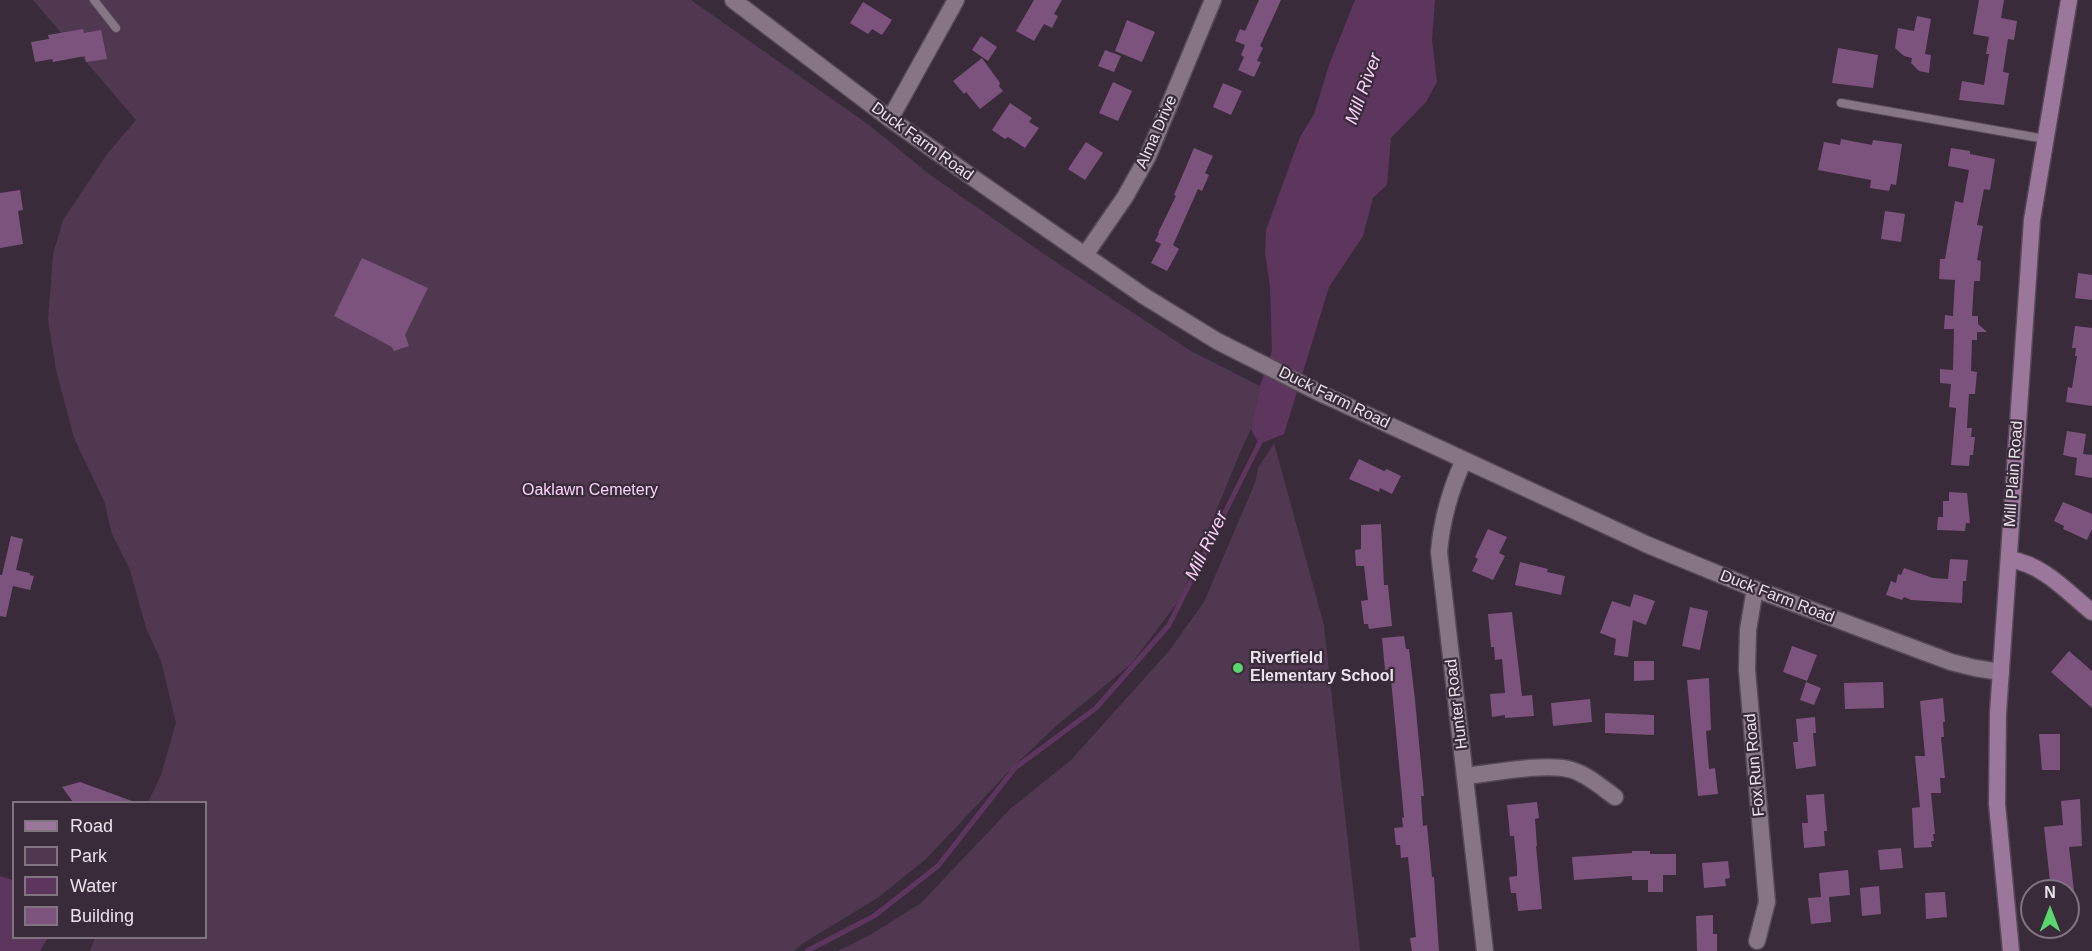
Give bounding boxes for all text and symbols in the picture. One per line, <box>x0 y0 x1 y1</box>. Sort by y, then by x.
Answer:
water label: Mill River <box>1341 51 1387 127</box>
street label: Alma Drive <box>1132 92 1182 172</box>
street label: Duck Farm Road <box>867 99 977 185</box>
street label: Duck Farm Road <box>1275 363 1393 433</box>
street label: Mill Plain Road <box>2001 420 2027 528</box>
park label: Oaklawn Cemetery <box>522 481 658 501</box>
water label: Mill River <box>1181 508 1233 584</box>
street label: Duck Farm Road <box>1717 566 1837 628</box>
place label: Riverfield Elementary School <box>1250 649 1394 687</box>
street label: Hunter Road <box>1442 658 1472 750</box>
marker: Riverfield Elementary School <box>1231 661 1245 675</box>
street label: Fox Run Road <box>1741 713 1769 817</box>
legend <box>12 801 207 939</box>
text: Road <box>70 816 113 836</box>
text: Park <box>70 846 107 866</box>
text: Water <box>70 876 117 896</box>
north arrow <box>2020 879 2080 939</box>
text: N <box>2044 884 2056 901</box>
text: Building <box>70 906 134 926</box>

